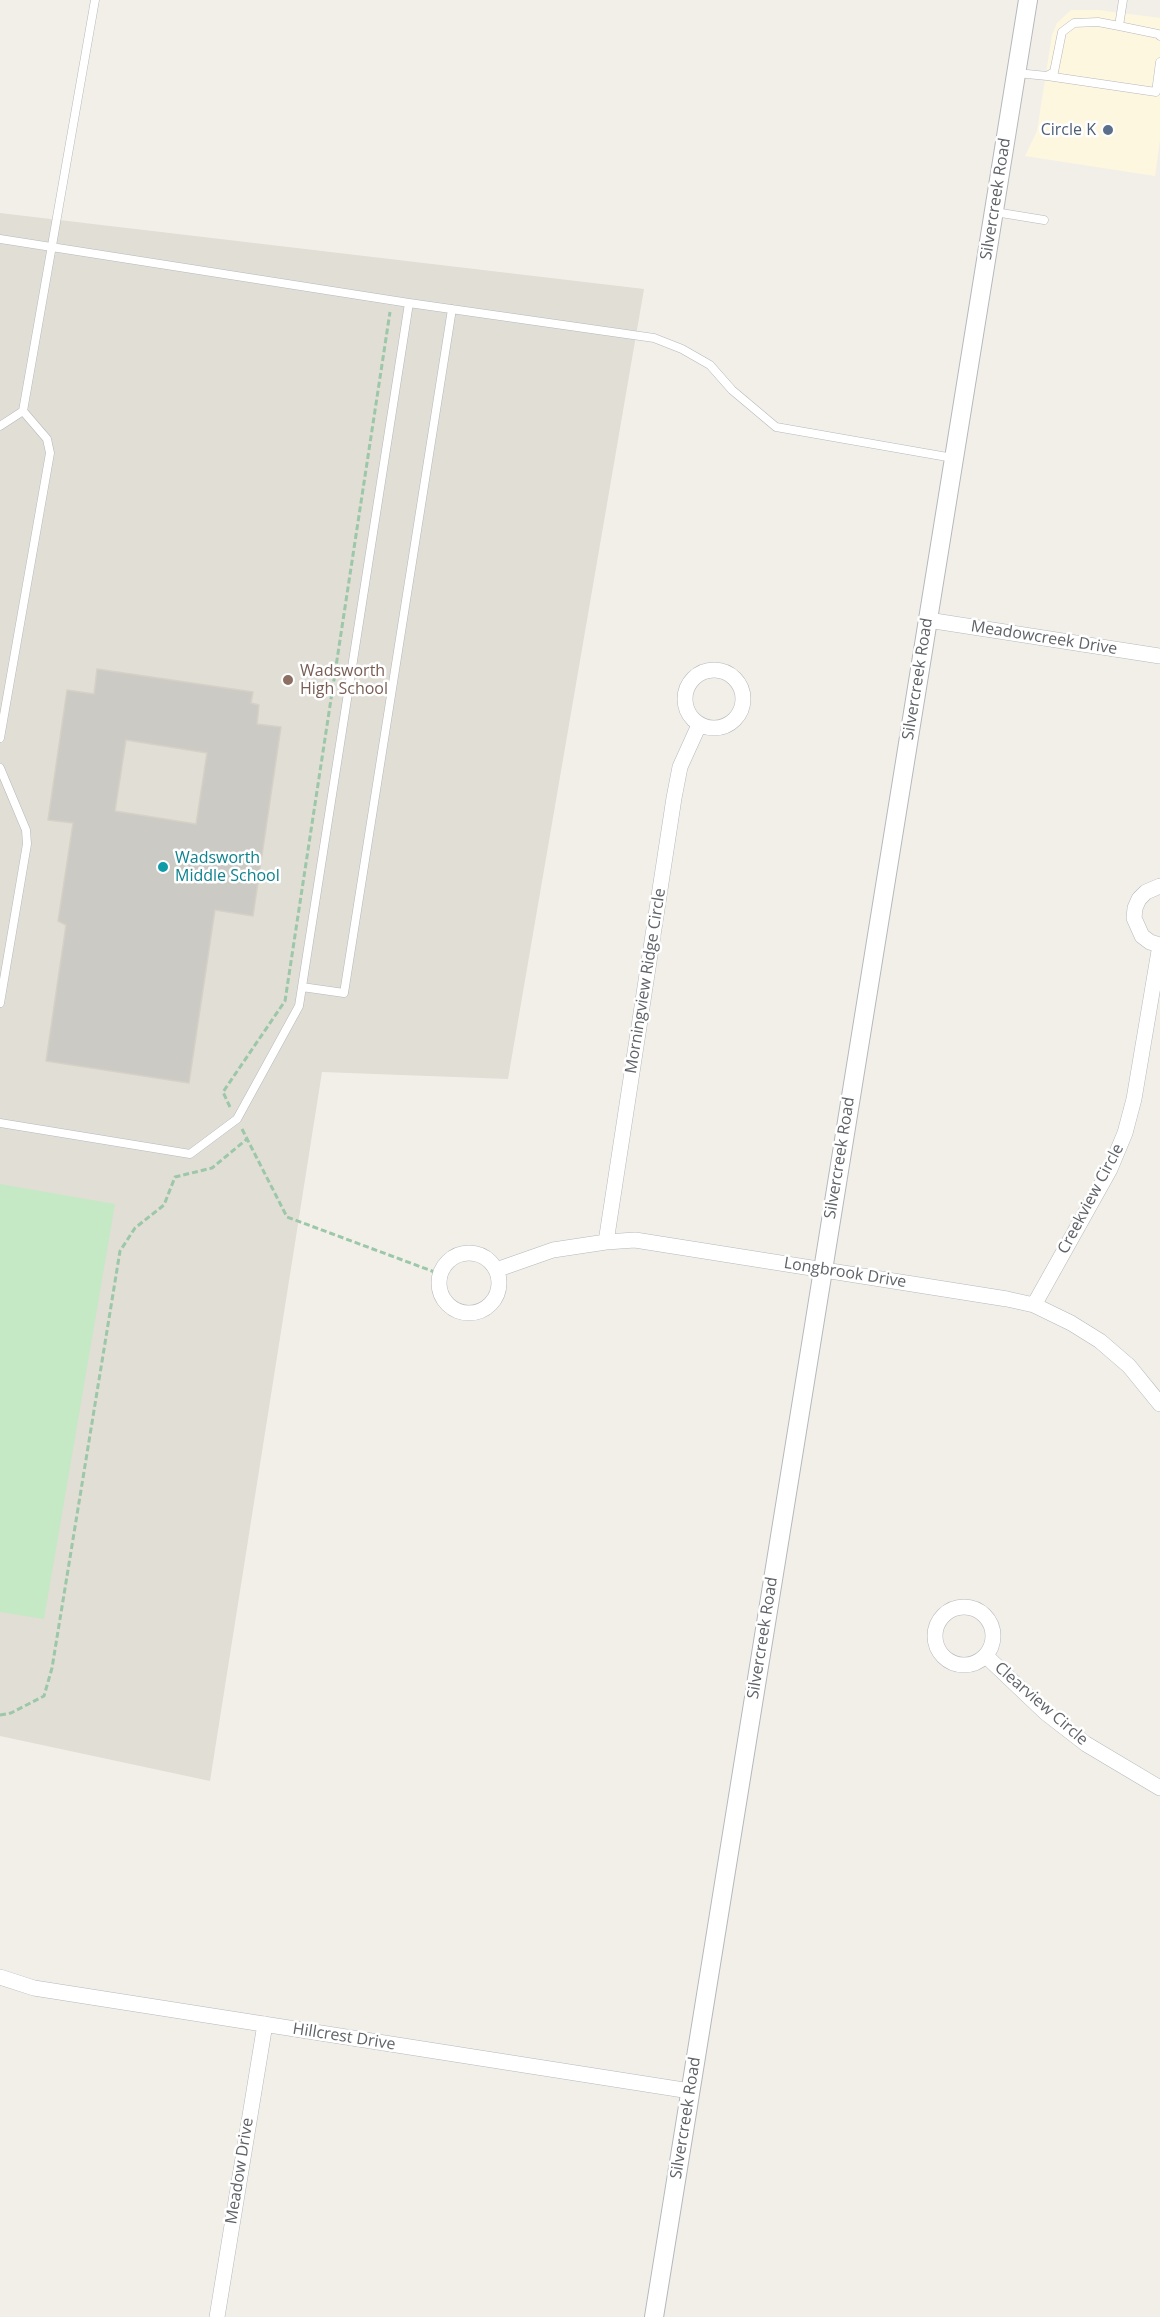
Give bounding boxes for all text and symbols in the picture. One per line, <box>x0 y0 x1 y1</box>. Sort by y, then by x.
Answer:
place label: Circle K <box>1041 120 1096 140</box>
marker: Circle K <box>1101 123 1115 137</box>
street label: Silvercreek Road <box>977 137 1015 261</box>
street label: Silvercreek Road <box>899 617 937 741</box>
street label: Meadowcreek Drive <box>969 617 1119 659</box>
place label: Wadsworth High School <box>300 661 388 699</box>
marker: Wadsworth High School <box>281 673 295 687</box>
place label: Wadsworth Middle School <box>175 848 280 886</box>
marker: Wadsworth Middle School <box>156 860 170 874</box>
street label: Morningview Ridge Circle <box>622 887 670 1075</box>
street label: Silvercreek Road <box>821 1096 859 1220</box>
street label: Creekview Circle <box>1054 1141 1128 1257</box>
street label: Longbrook Drive <box>782 1254 908 1292</box>
street label: Silvercreek Road <box>744 1576 782 1700</box>
street label: Clearview Circle <box>990 1658 1092 1750</box>
street label: Hillcrest Drive <box>291 2019 397 2055</box>
street label: Silvercreek Road <box>667 2056 705 2180</box>
street label: Meadow Drive <box>222 2116 258 2226</box>

